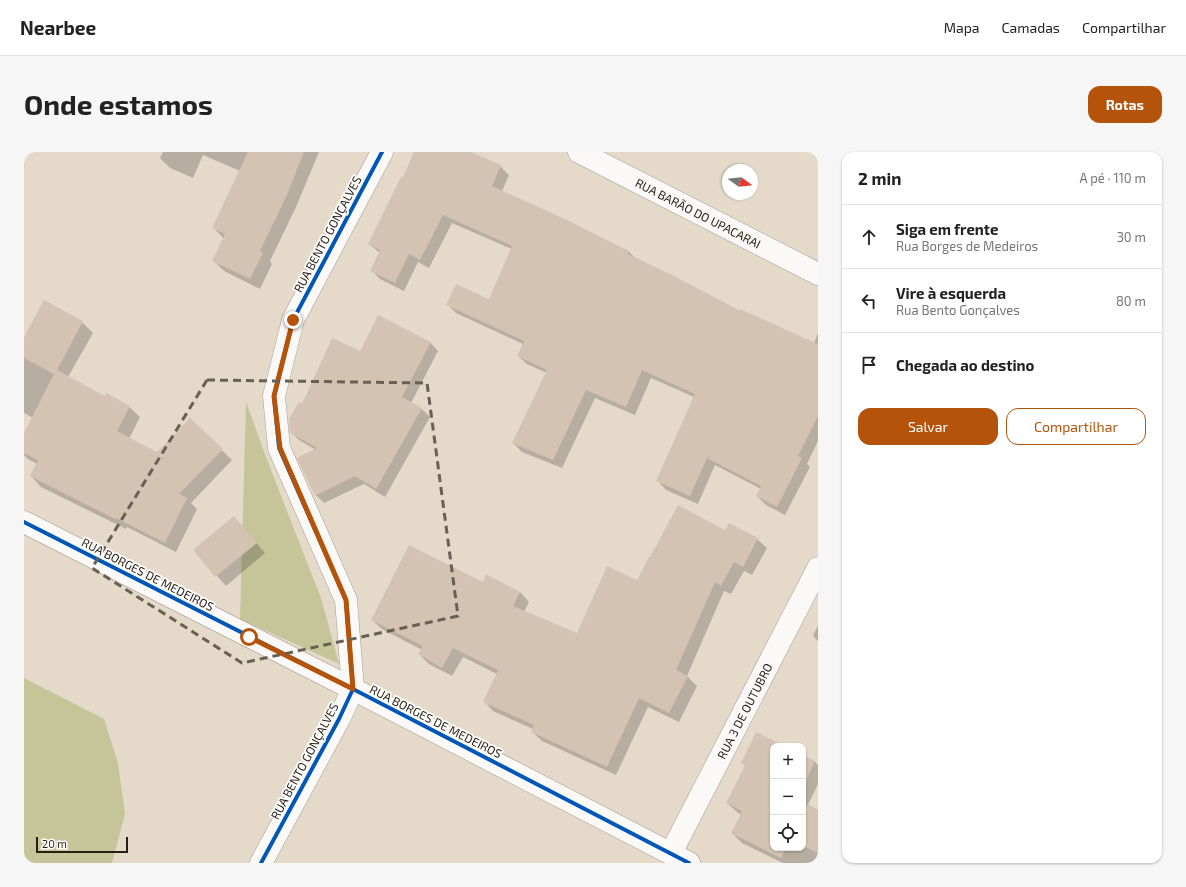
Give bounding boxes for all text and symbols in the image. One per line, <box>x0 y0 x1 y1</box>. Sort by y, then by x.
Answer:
text: Nearbee <box>20 16 96 39</box>
text: Mapa <box>944 19 980 36</box>
text: Camadas <box>1002 19 1060 36</box>
text: Compartilhar <box>1082 19 1166 36</box>
button: Rotas <box>1088 86 1162 123</box>
text: Onde estamos <box>24 87 213 121</box>
north arrow <box>722 164 758 200</box>
text: 2 min <box>858 168 901 188</box>
text: A pé · 110 m <box>1079 170 1146 186</box>
street label: RUA BENTO GONÇALVES <box>290 173 365 295</box>
street label: RUA BARÃO DO UPACARAI <box>633 175 763 251</box>
text: Siga em frente <box>896 220 998 238</box>
icon: ahead <box>858 226 880 248</box>
text: 30 m <box>1117 229 1146 245</box>
text: Rua Borges de Medeiros <box>896 238 1038 254</box>
text: Vire à esquerda <box>896 284 1006 302</box>
icon: left <box>858 290 880 312</box>
text: 80 m <box>1116 293 1146 309</box>
text: Rua Bento Gonçalves <box>896 302 1020 318</box>
route end <box>284 311 302 329</box>
icon: arrive <box>858 354 880 376</box>
text: Chegada ao destino <box>896 356 1034 374</box>
button: Salvar <box>858 408 998 445</box>
button: Compartilhar <box>1006 408 1146 445</box>
street label: RUA BORGES DE MEDEIROS <box>80 535 217 614</box>
route start <box>240 628 258 646</box>
street label: RUA 3 DE OUTUBRO <box>714 661 775 761</box>
street label: RUA BORGES DE MEDEIROS <box>368 682 505 761</box>
street label: RUA BENTO GONÇALVES <box>267 700 342 822</box>
map controls <box>770 743 806 851</box>
button: + <box>770 743 806 779</box>
button: − <box>770 779 806 815</box>
button: locate <box>770 815 806 851</box>
scale bar <box>36 835 128 854</box>
text: 20 m <box>42 837 67 850</box>

